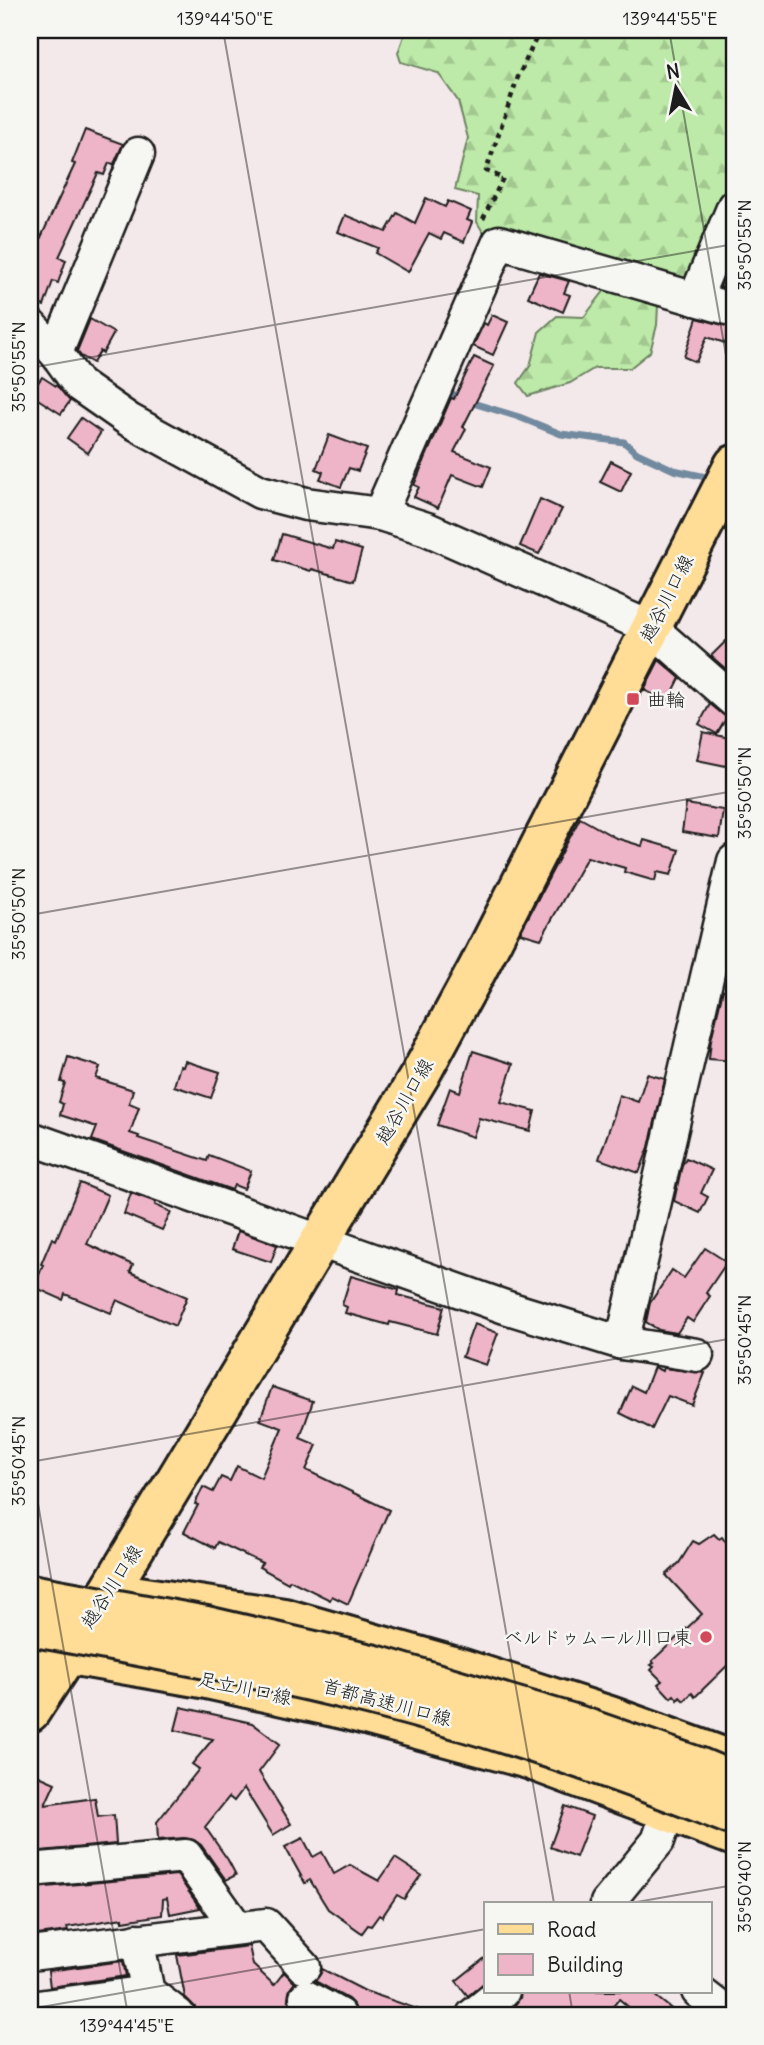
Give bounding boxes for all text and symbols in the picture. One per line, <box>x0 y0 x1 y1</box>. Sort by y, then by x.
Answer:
text: 139°44'50"E <box>177 7 273 30</box>
text: 139°44'55"E <box>622 7 718 30</box>
north arrow <box>642 52 712 122</box>
text: N <box>664 58 682 84</box>
text: 35°50'55"N <box>733 199 756 291</box>
text: 35°50'55"N <box>7 321 30 413</box>
street label: 越谷川口線 <box>634 550 698 646</box>
place label: 曲輪 <box>647 687 685 711</box>
marker: 曲輪 <box>625 691 641 707</box>
text: 35°50'50"N <box>733 747 756 840</box>
text: 35°50'50"N <box>7 868 30 961</box>
street label: 越谷川口線 <box>370 1054 438 1148</box>
text: 35°50'45"N <box>733 1294 756 1386</box>
text: 35°50'45"N <box>7 1415 30 1507</box>
street label: 越谷川口線 <box>75 1540 147 1632</box>
place label: ベルドゥムール川口東 <box>504 1625 692 1649</box>
marker: ベルドゥムール川口東 <box>698 1629 714 1645</box>
street label: 足立川口線 <box>196 1666 294 1710</box>
street label: 首都高速川口線 <box>320 1673 454 1731</box>
text: 35°50'40"N <box>733 1841 756 1933</box>
legend <box>484 1902 712 1993</box>
text: Road <box>547 1916 596 1943</box>
text: Building <box>547 1951 623 1978</box>
text: 139°44'45"E <box>80 2014 174 2037</box>

